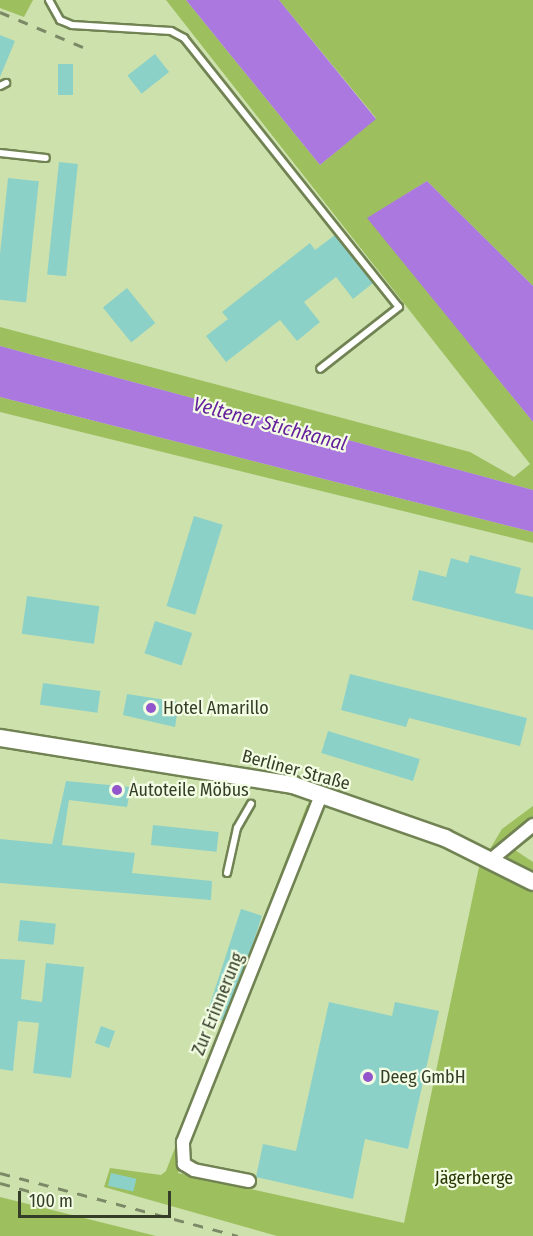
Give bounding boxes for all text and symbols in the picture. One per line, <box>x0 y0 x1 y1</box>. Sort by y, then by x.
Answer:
water label: Veltener Stichkanal <box>191 392 349 456</box>
place label: Hotel Amarillo <box>163 697 269 719</box>
marker: Hotel Amarillo <box>144 701 158 715</box>
street label: Berliner Straße <box>240 745 352 795</box>
place label: Autoteile Möbus <box>129 779 249 801</box>
marker: Autoteile Möbus <box>110 783 124 797</box>
street label: Zur Erinnerung <box>188 950 248 1058</box>
place label: Deeg GmbH <box>380 1066 466 1088</box>
marker: Deeg GmbH <box>361 1070 375 1084</box>
park label: Jägerberge <box>435 1167 513 1189</box>
scale bar <box>21 1179 174 1217</box>
text: 100 m <box>29 1190 73 1212</box>

